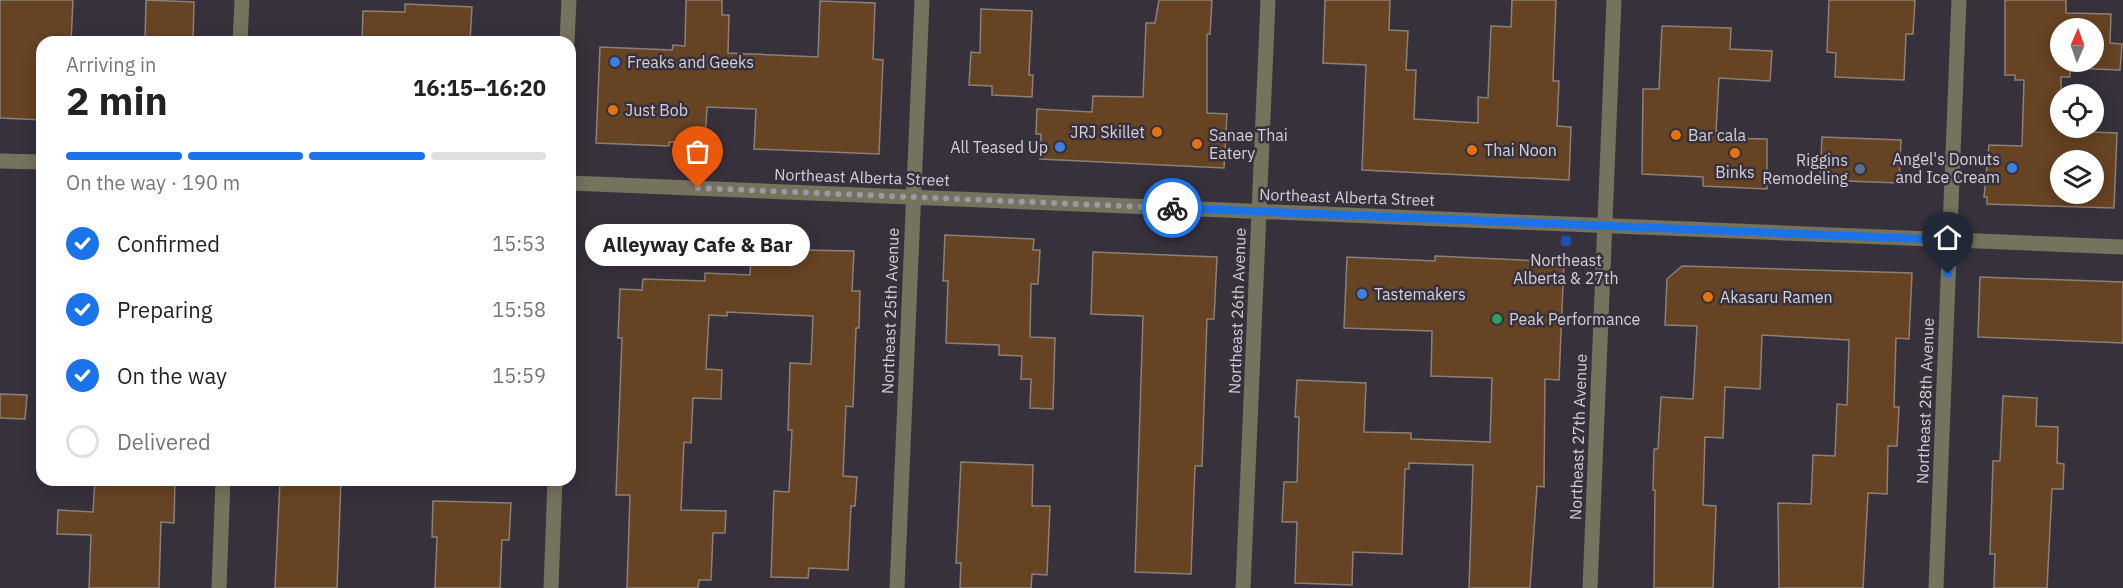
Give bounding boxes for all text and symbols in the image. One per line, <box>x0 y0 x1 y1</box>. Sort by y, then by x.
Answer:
north arrow <box>2050 18 2104 72</box>
map controls <box>2050 18 2104 204</box>
text: Arriving in <box>66 51 156 78</box>
place label: Freaks and Geeks <box>627 52 754 72</box>
marker: Freaks and Geeks <box>608 55 622 69</box>
text: 16:15–16:20 <box>413 73 546 102</box>
text: 2 min <box>66 75 168 126</box>
button: locate <box>2050 84 2104 138</box>
place label: Just Bob <box>625 100 688 120</box>
marker: Just Bob <box>606 103 620 117</box>
place label: JRJ Skillet <box>1070 122 1145 142</box>
marker: JRJ Skillet <box>1150 125 1164 139</box>
place label: Sanae Thai Eatery <box>1209 125 1288 163</box>
place label: Bar cala <box>1688 125 1747 145</box>
pin <box>672 126 723 188</box>
marker: Bar cala <box>1669 128 1683 142</box>
icon: bag <box>681 135 714 168</box>
place label: All Teased Up <box>950 137 1048 157</box>
marker: Sanae Thai Eatery <box>1190 137 1204 151</box>
marker: All Teased Up <box>1053 140 1067 154</box>
place label: Thai Noon <box>1484 140 1557 160</box>
marker: Thai Noon <box>1465 143 1479 157</box>
marker: Binks <box>1728 146 1742 160</box>
place label: Angel's Donuts and Ice Cream <box>1892 149 2000 187</box>
place label: Riggins Remodeling <box>1762 150 1849 188</box>
button: layers <box>2050 150 2104 204</box>
marker: Angel's Donuts and Ice Cream <box>2005 161 2019 175</box>
place label: Binks <box>1715 162 1755 182</box>
marker: Riggins Remodeling <box>1853 162 1867 176</box>
street label: Northeast Alberta Street <box>774 164 950 190</box>
text: On the way · 190 m <box>66 169 240 196</box>
courier <box>1142 178 1202 238</box>
street label: Northeast Alberta Street <box>1259 184 1435 210</box>
icon: bike <box>1156 192 1189 225</box>
pin <box>1922 212 1973 274</box>
icon: home <box>1931 221 1964 254</box>
callout: Alleyway Cafe & Bar <box>586 224 810 266</box>
icon: check <box>66 227 99 260</box>
street label: Northeast 25th Avenue <box>877 227 903 395</box>
street label: Northeast 26th Avenue <box>1224 227 1250 395</box>
text: Confirmed <box>117 229 220 258</box>
text: 15:53 <box>492 230 546 257</box>
text: Alleyway Cafe & Bar <box>602 231 793 258</box>
marker: Northeast Alberta & 27th <box>1559 234 1573 248</box>
place label: Northeast Alberta & 27th <box>1513 250 1619 288</box>
place label: Tastemakers <box>1374 284 1466 304</box>
marker: Tastemakers <box>1355 287 1369 301</box>
place label: Akasaru Ramen <box>1720 287 1833 307</box>
marker: Akasaru Ramen <box>1701 290 1715 304</box>
icon: check <box>66 293 99 326</box>
text: Preparing <box>117 295 212 324</box>
text: 15:58 <box>492 296 546 323</box>
place label: Peak Performance <box>1509 309 1641 329</box>
marker: Peak Performance <box>1490 312 1504 326</box>
street label: Northeast 28th Avenue <box>1912 317 1938 485</box>
street label: Northeast 27th Avenue <box>1565 353 1591 521</box>
icon: check <box>66 359 99 392</box>
text: On the way <box>117 361 227 390</box>
text: 15:59 <box>492 362 546 389</box>
text: Delivered <box>117 427 211 456</box>

